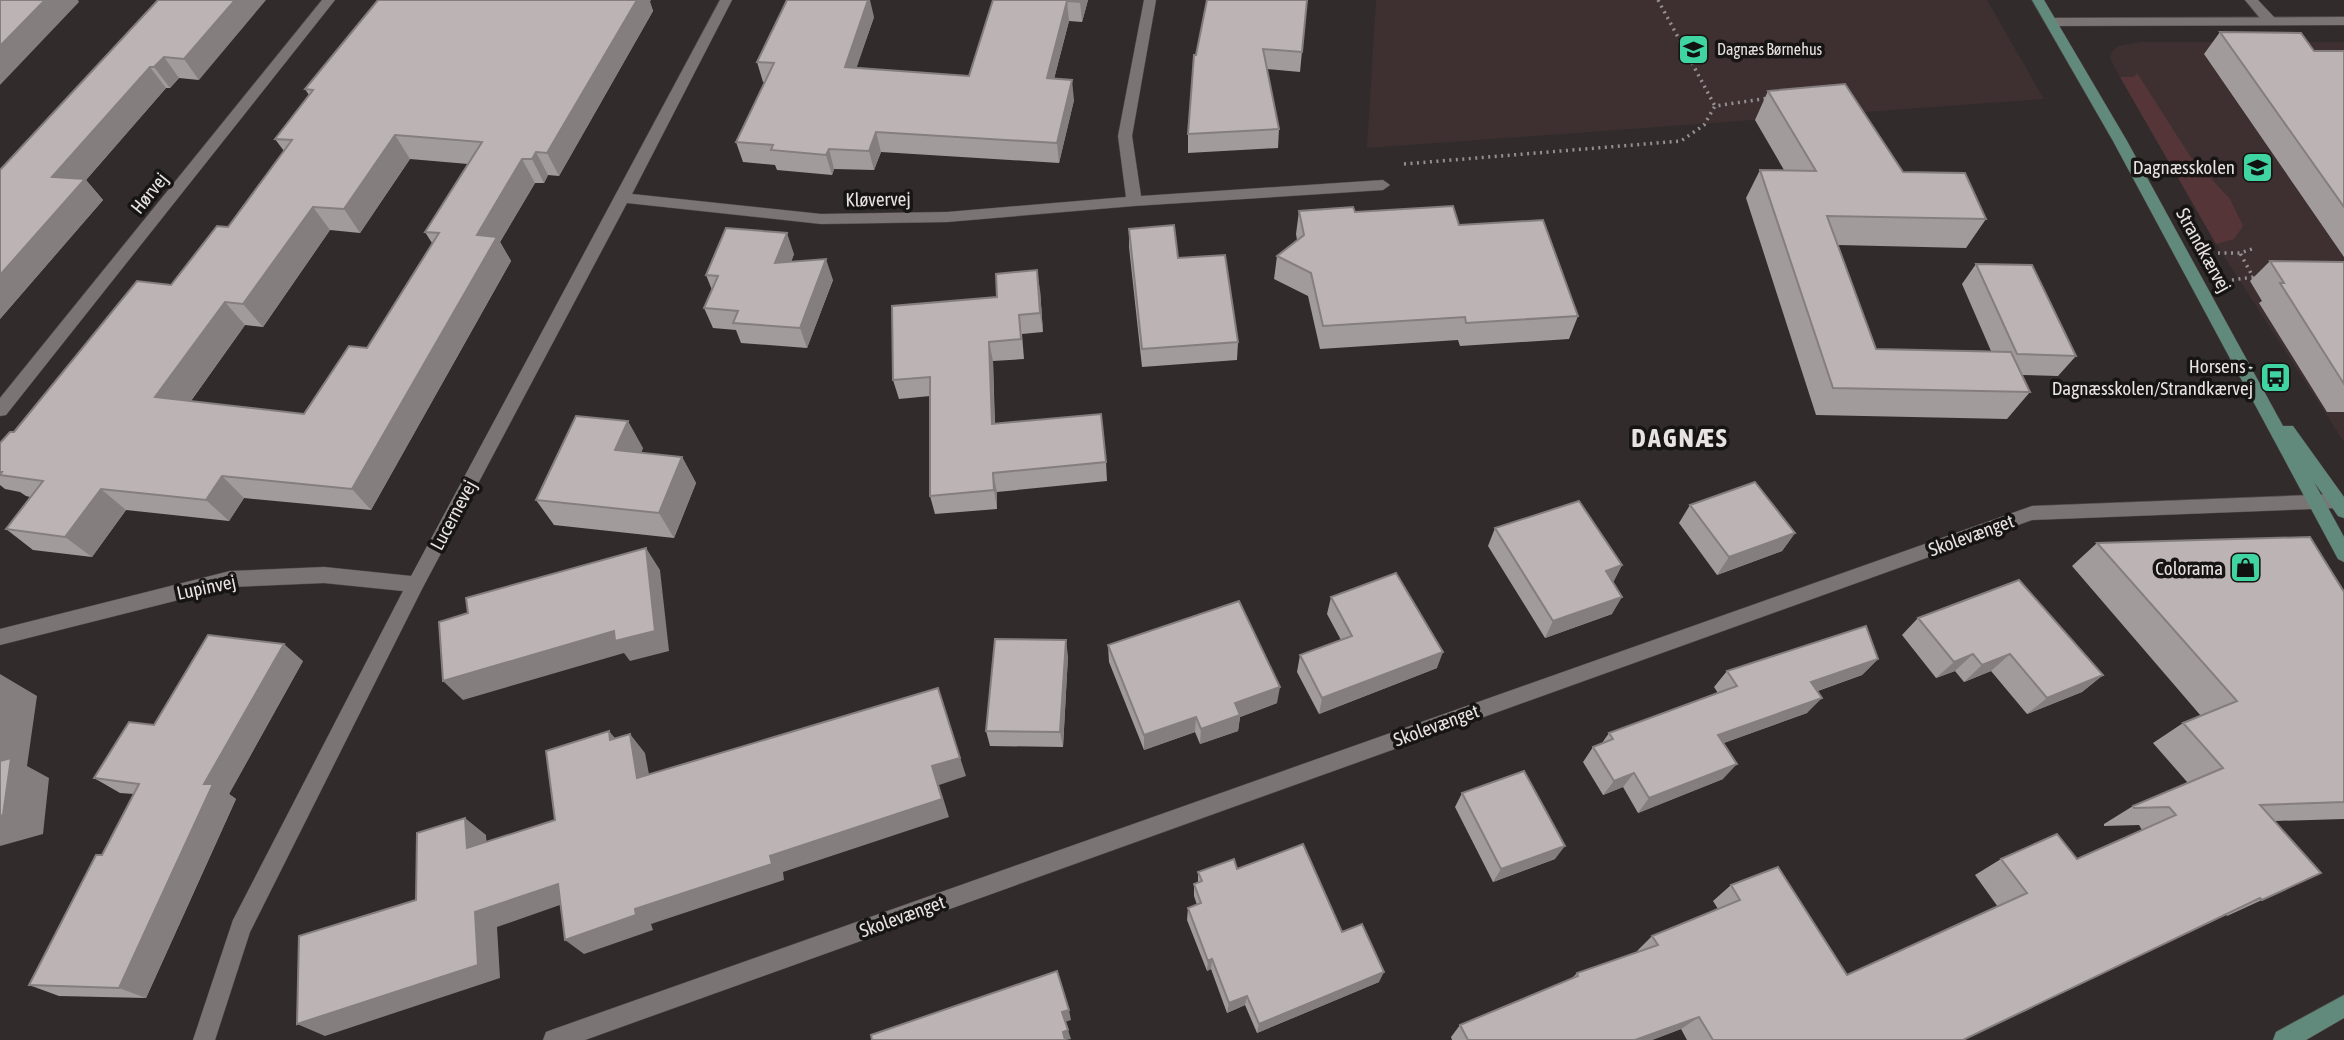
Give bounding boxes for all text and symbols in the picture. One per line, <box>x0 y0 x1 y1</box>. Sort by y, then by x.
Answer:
school or university icon: Dagnæs Børnehus <box>1677 32 1711 66</box>
place label: Dagnæs Børnehus <box>1717 40 1823 59</box>
school or university icon: Dagnæsskolen <box>2241 150 2275 184</box>
place label: Dagnæsskolen <box>2133 156 2235 178</box>
street label: Hørvej <box>126 168 172 218</box>
street label: Kløvervej <box>845 187 911 211</box>
street label: Strandkærvej <box>2172 204 2236 296</box>
place label: Horsens - Dagnæsskolen/Strandkærvej <box>2052 355 2253 399</box>
bus stop icon: Horsens - Dagnæsskolen/Strandkærvej <box>2259 360 2293 394</box>
district label: DAGNÆS <box>1631 423 1729 453</box>
street label: Lucernevej <box>425 476 481 554</box>
street label: Skolevænget <box>1925 509 2017 561</box>
shop icon: Colorama <box>2229 551 2263 585</box>
place label: Colorama <box>2155 557 2223 579</box>
street label: Lupinvej <box>174 570 238 604</box>
street label: Skolevænget <box>1390 699 1482 751</box>
street label: Skolevænget <box>856 890 948 942</box>

